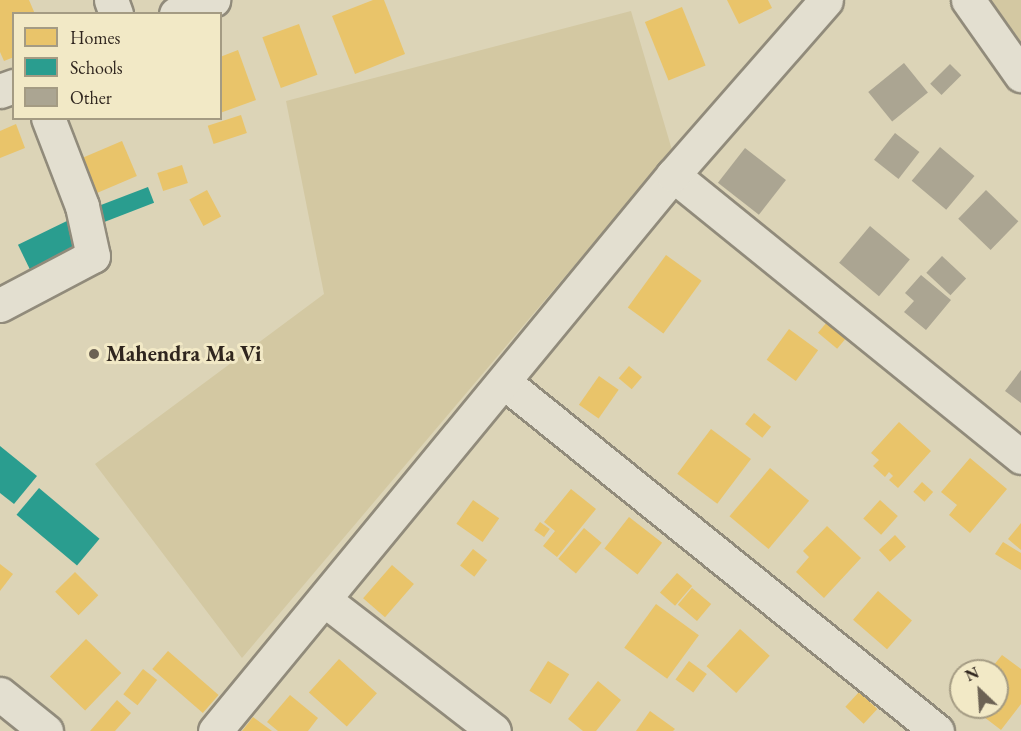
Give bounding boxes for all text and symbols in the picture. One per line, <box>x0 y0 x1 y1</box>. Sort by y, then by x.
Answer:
legend <box>12 12 222 120</box>
text: Homes <box>70 26 120 49</box>
text: Schools <box>70 56 123 79</box>
text: Other <box>70 86 112 109</box>
place label: Mahendra Ma Vi <box>106 341 261 367</box>
marker: Mahendra Ma Vi <box>87 347 101 361</box>
north arrow <box>949 659 1009 719</box>
text: N <box>962 662 982 686</box>

